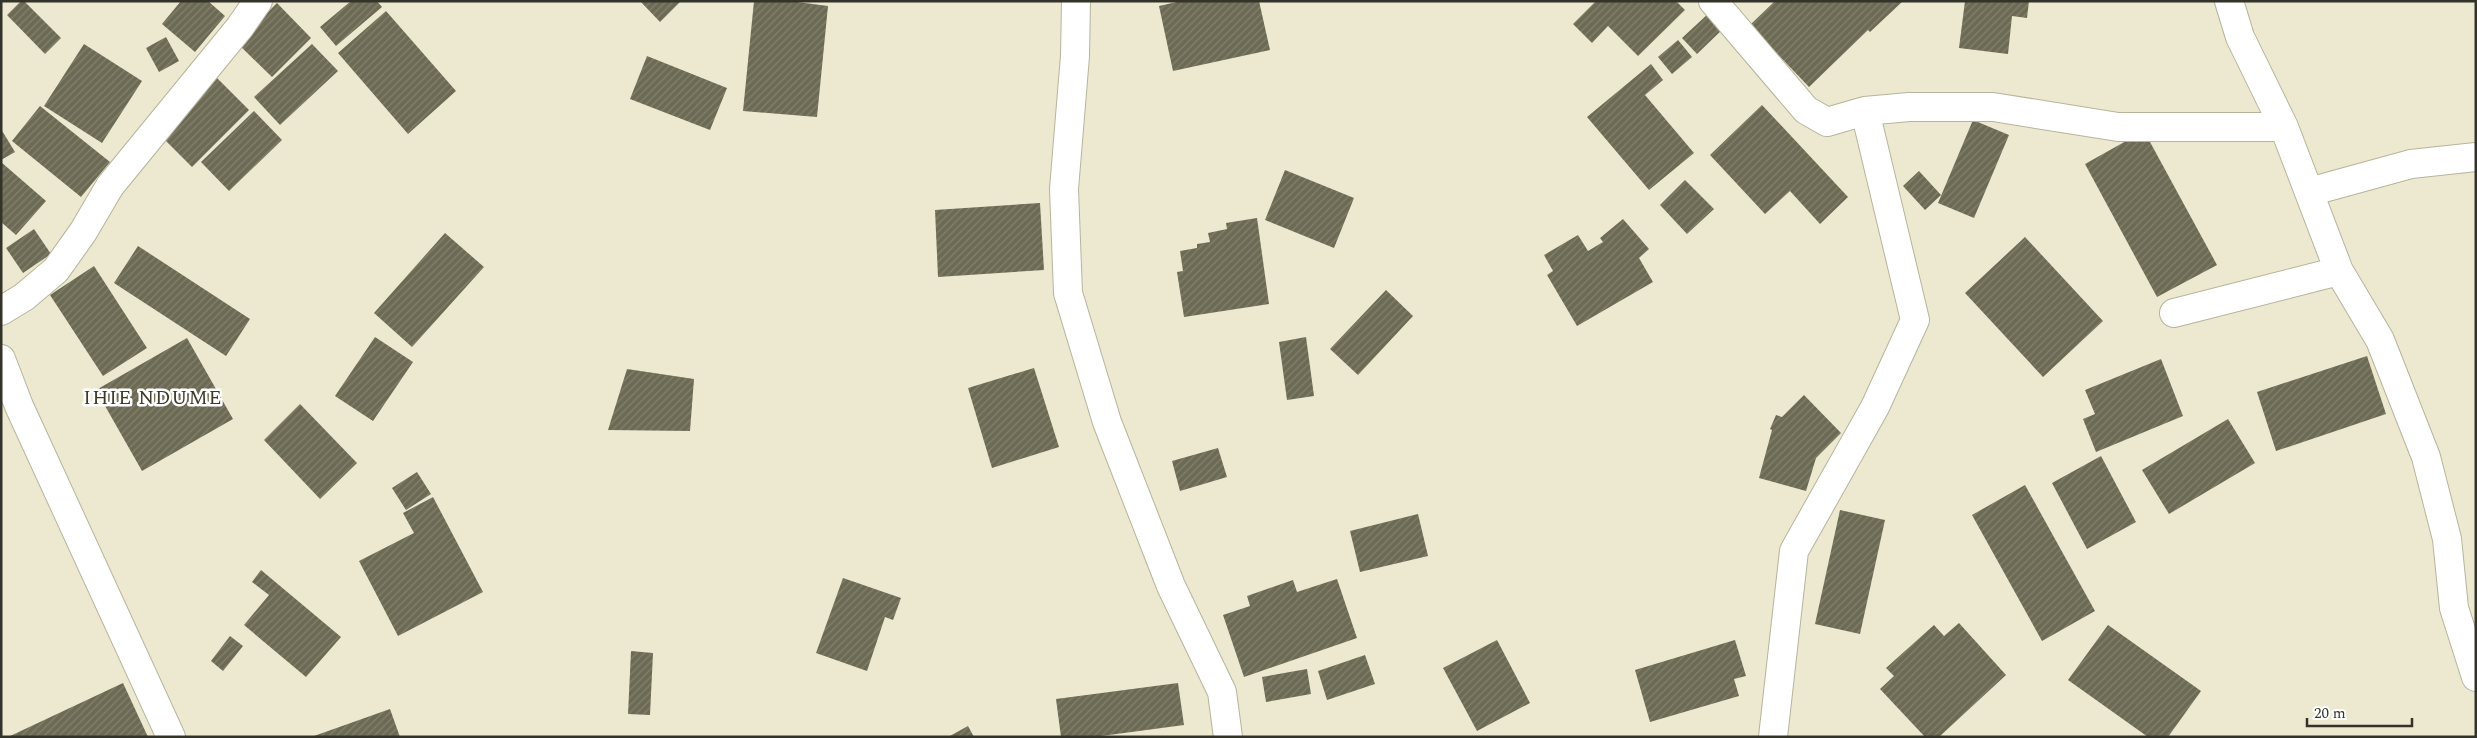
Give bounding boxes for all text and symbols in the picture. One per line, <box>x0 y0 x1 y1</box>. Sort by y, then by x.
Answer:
district label: IHIE NDUME <box>83 383 223 413</box>
scale bar <box>2307 696 2412 728</box>
text: 20 m <box>2314 702 2346 725</box>

